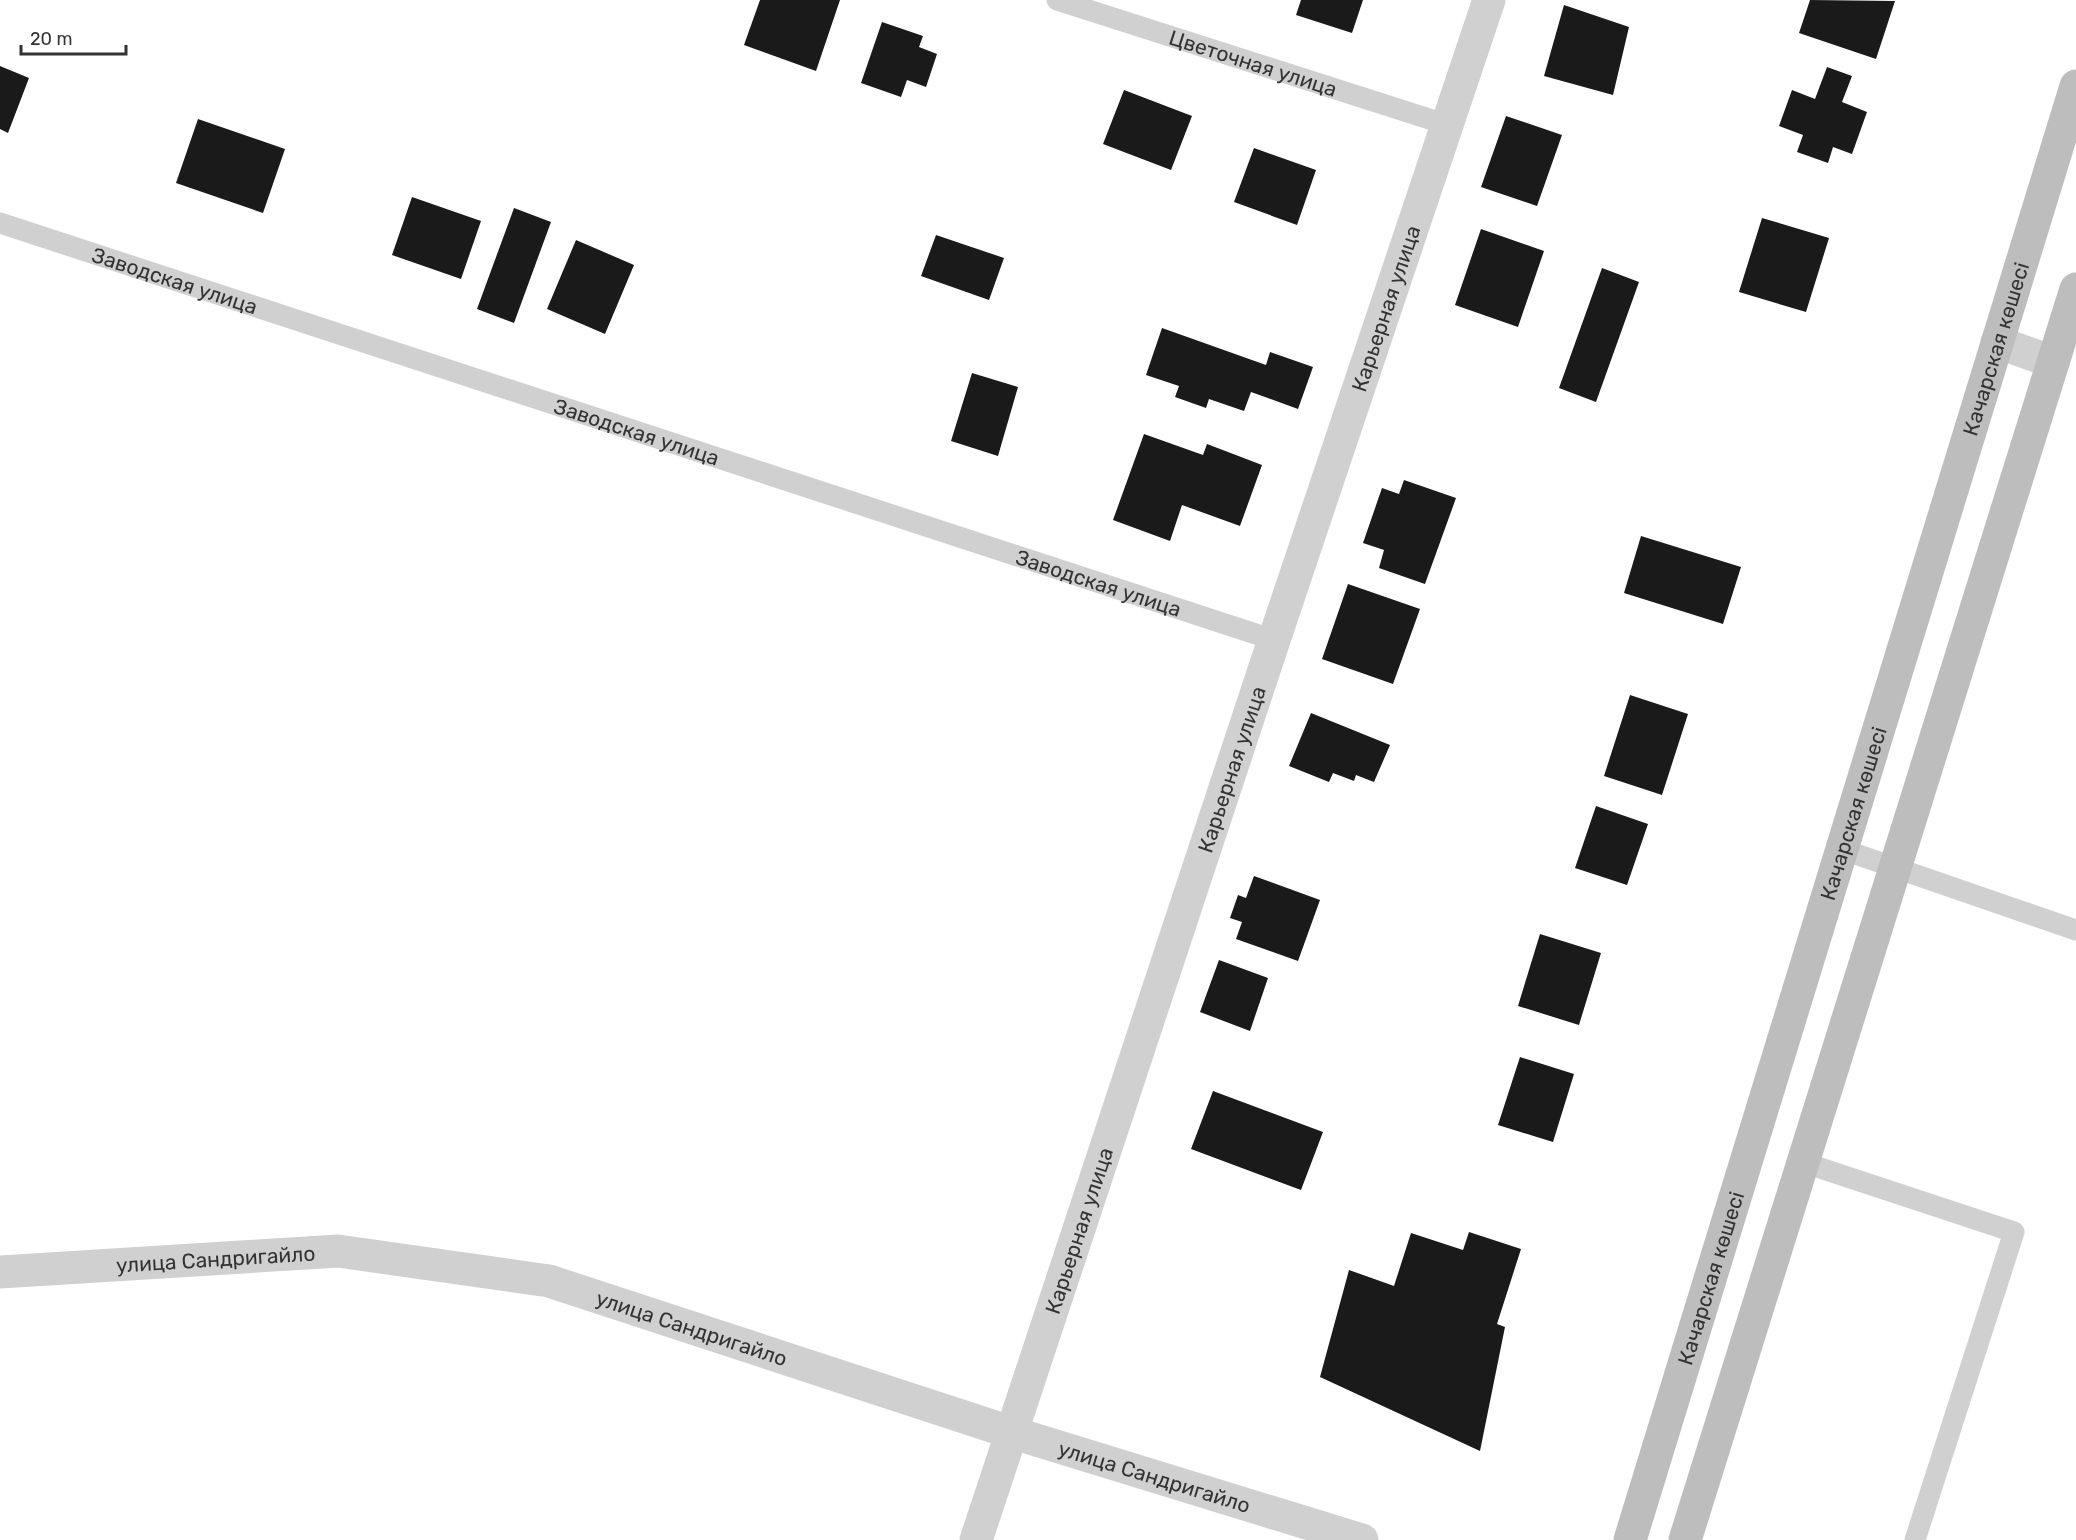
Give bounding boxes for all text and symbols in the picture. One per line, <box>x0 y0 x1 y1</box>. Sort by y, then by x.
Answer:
scale bar <box>21 18 126 56</box>
street label: Цветочная улица <box>1166 24 1340 101</box>
text: 20 m <box>30 28 72 50</box>
street label: Карьерная улица <box>1346 222 1425 395</box>
street label: Заводская улица <box>89 242 261 319</box>
street label: Качарская көшесі <box>1957 259 2034 439</box>
street label: Заводская улица <box>551 393 723 470</box>
street label: Заводская улица <box>1013 544 1185 621</box>
street label: Карьерная улица <box>1192 683 1270 856</box>
street label: Качарская көшесі <box>1815 724 1891 903</box>
street label: Карьерная улица <box>1039 1144 1118 1317</box>
street label: Качарская көшесі <box>1672 1188 1749 1368</box>
street label: улица Сандригайло <box>115 1240 316 1277</box>
street label: улица Сандригайло <box>593 1285 790 1371</box>
street label: улица Сандригайло <box>1055 1435 1254 1518</box>

